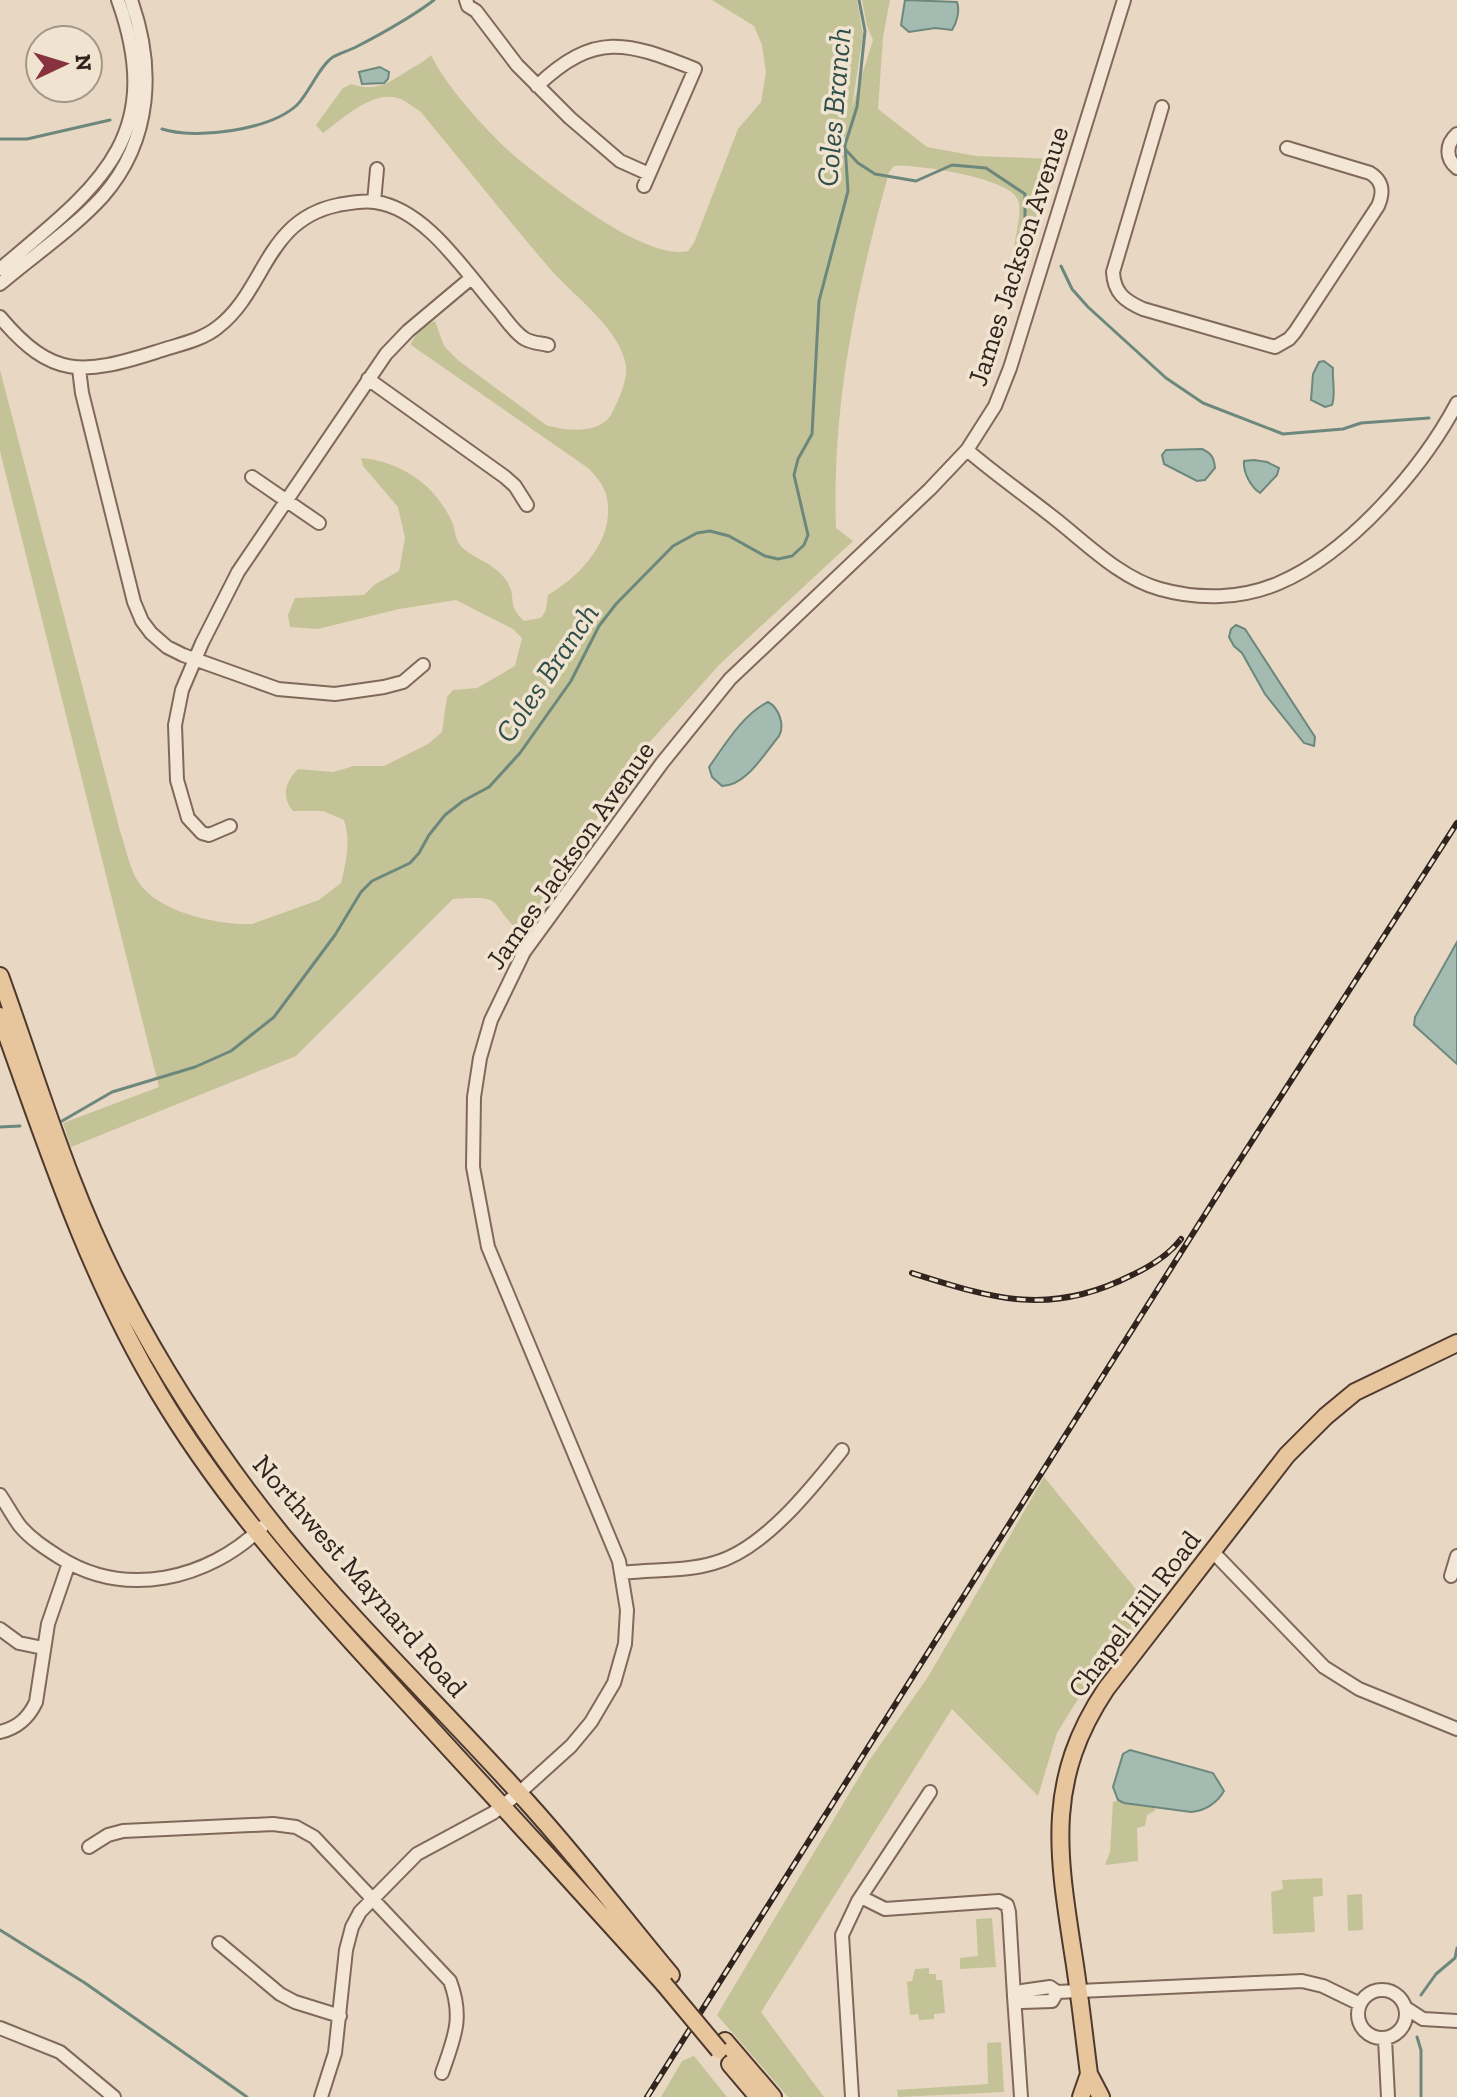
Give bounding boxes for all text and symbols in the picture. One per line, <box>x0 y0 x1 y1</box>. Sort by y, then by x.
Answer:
north arrow <box>24 24 104 104</box>
water label: Coles Branch <box>809 26 859 188</box>
text: N <box>69 53 98 72</box>
street label: James Jackson Avenue <box>960 122 1076 390</box>
water label: Coles Branch <box>487 597 607 749</box>
street label: James Jackson Avenue <box>479 735 661 975</box>
street label: Northwest Maynard Road <box>246 1448 474 1704</box>
street label: Chapel Hill Road <box>1061 1524 1207 1704</box>

